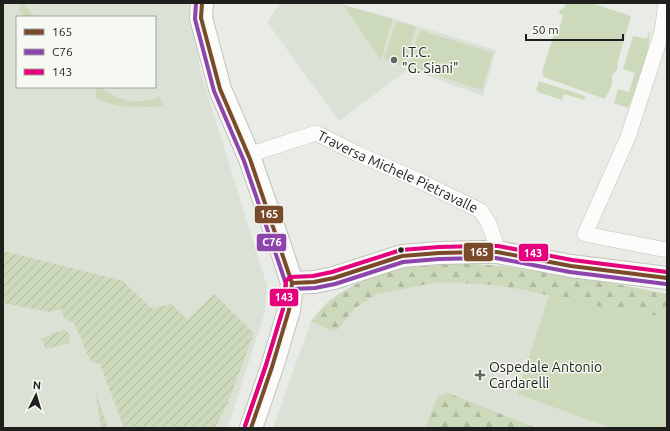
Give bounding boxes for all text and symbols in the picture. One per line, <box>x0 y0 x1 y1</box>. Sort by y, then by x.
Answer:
legend <box>16 16 156 88</box>
scale bar <box>526 16 623 42</box>
text: 50 m <box>532 23 559 36</box>
text: 165 <box>52 25 72 38</box>
place label: I.T.C. "G. Siani" <box>402 44 459 76</box>
text: C76 <box>52 45 73 58</box>
marker: I.T.C. "G. Siani" <box>389 55 399 65</box>
text: 143 <box>52 65 72 78</box>
street label: Traversa Michele Pietravalle <box>315 127 481 216</box>
line badge: 165 <box>254 205 284 224</box>
text: 165 <box>260 208 278 220</box>
line badge: C76 <box>256 233 287 252</box>
text: C76 <box>262 236 282 248</box>
line badge: 165 <box>463 242 494 262</box>
line badge: 143 <box>518 243 549 262</box>
unlabelled marker <box>396 245 406 255</box>
text: 165 <box>470 246 488 258</box>
text: 143 <box>524 247 542 259</box>
line badge: 143 <box>269 288 299 307</box>
text: 143 <box>275 291 293 303</box>
place label: Ospedale Antonio Cardarelli <box>489 359 602 391</box>
marker: Ospedale Antonio Cardarelli <box>474 369 486 381</box>
north arrow <box>16 375 56 415</box>
text: N <box>32 379 41 391</box>

